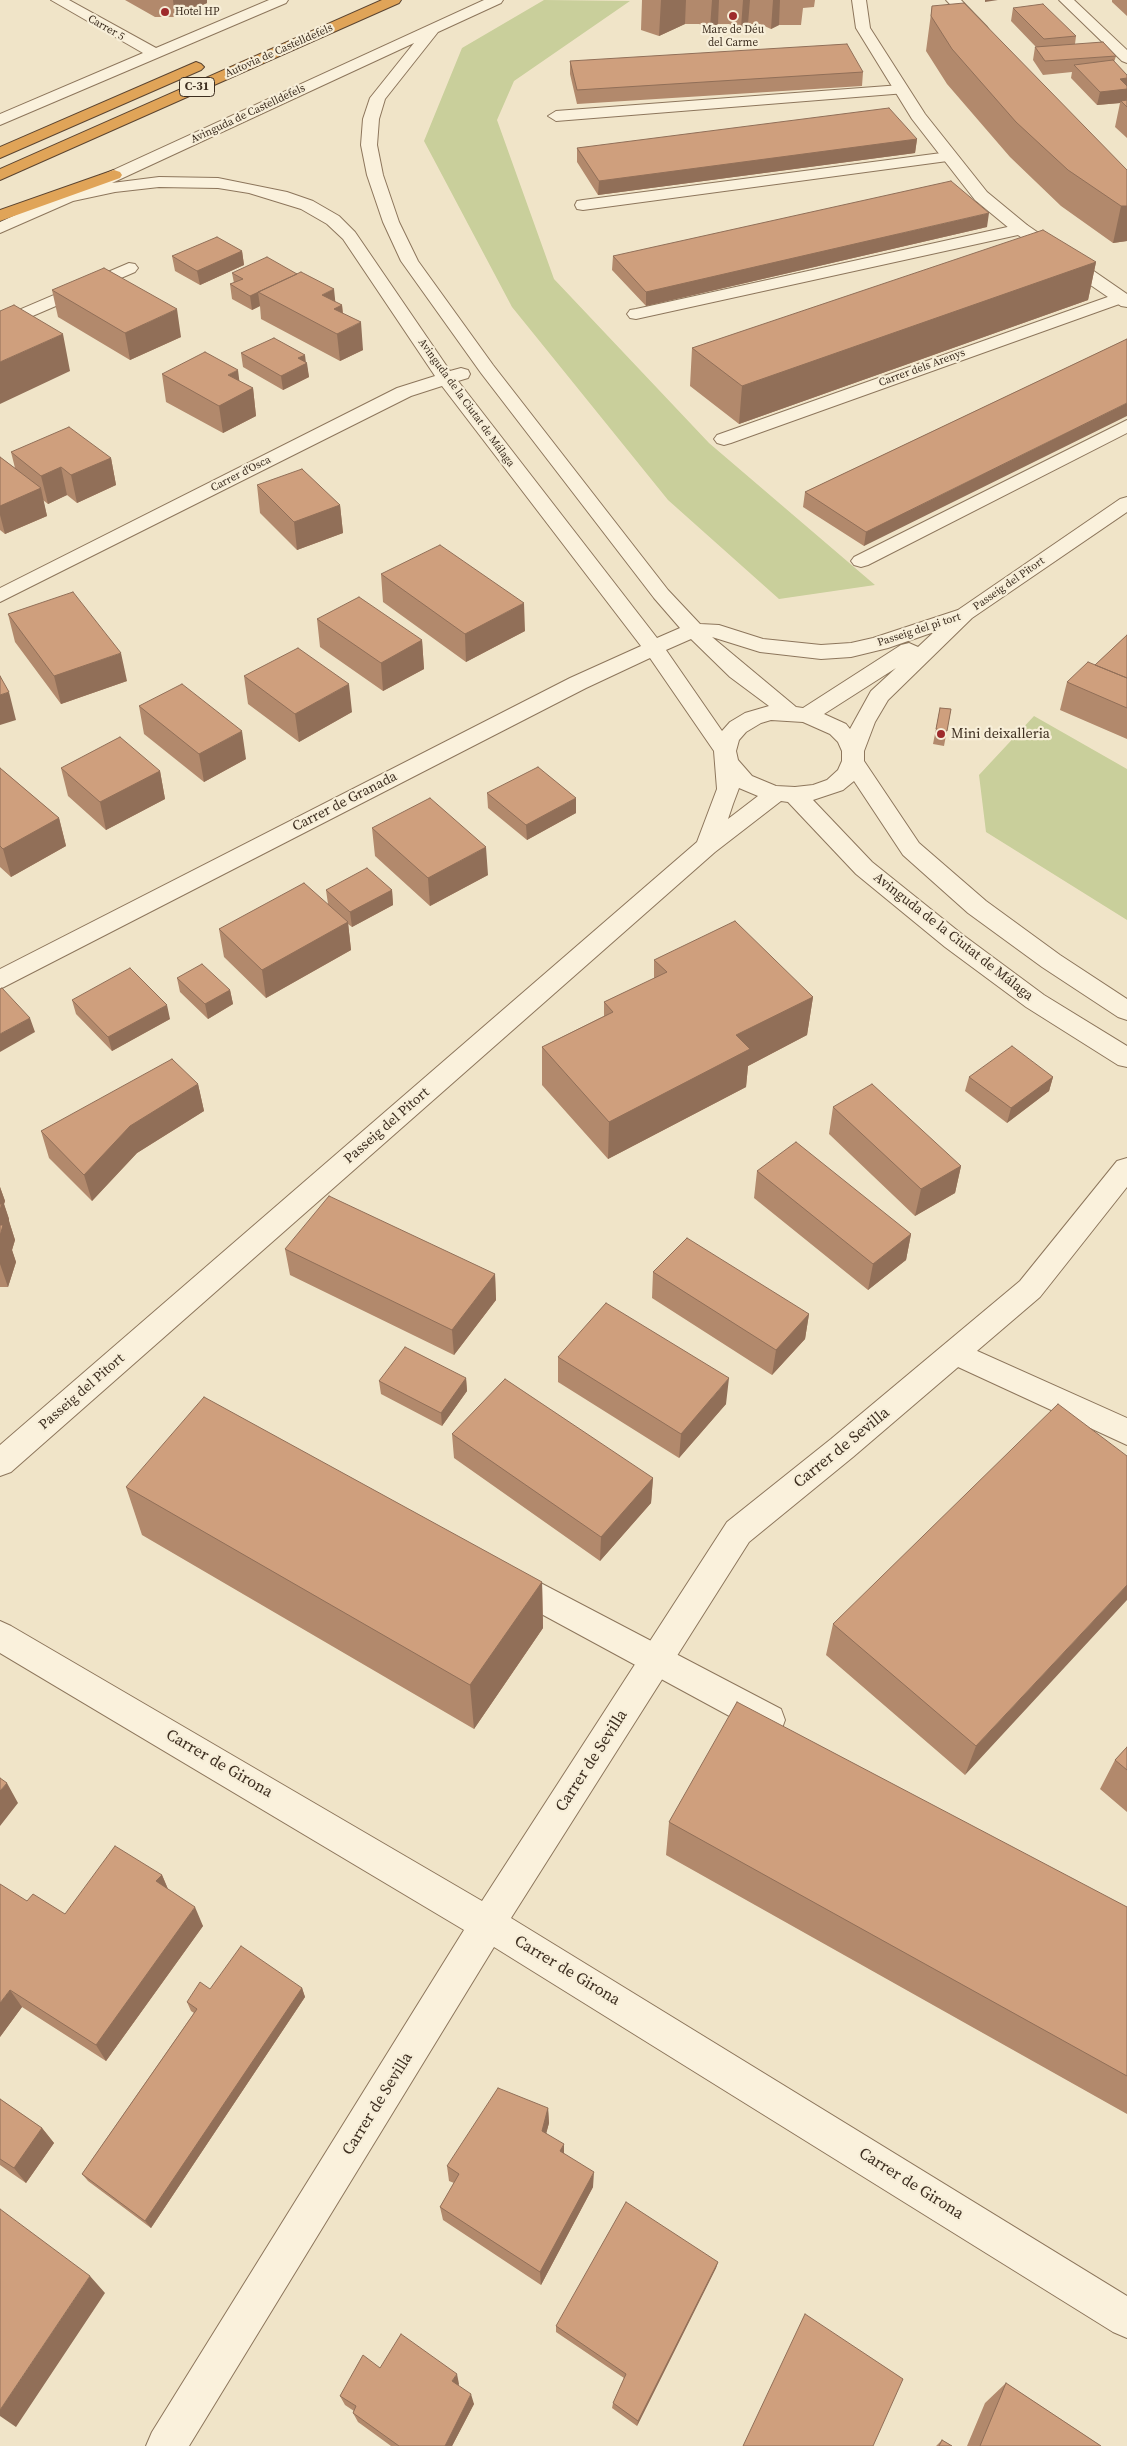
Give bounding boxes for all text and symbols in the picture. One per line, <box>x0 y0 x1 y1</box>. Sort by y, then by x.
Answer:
place label: Hotel HP <box>175 5 219 19</box>
marker: Hotel HP <box>159 6 171 18</box>
marker: Mare de Déu del Carme <box>727 10 739 22</box>
street label: Carrer 5 <box>85 12 127 44</box>
street label: Autovia de Castelldefels <box>223 21 335 81</box>
place label: Mare de Déu del Carme <box>702 23 764 49</box>
road number: C-31 <box>180 77 214 96</box>
street label: Avinguda de Castelldefels <box>189 82 307 146</box>
street label: Avinguda de la Ciutat de Málaga <box>415 336 517 470</box>
street label: Carrer dels Arenys <box>877 346 967 390</box>
street label: Carrer d'Osca <box>209 453 273 495</box>
street label: Passeig del Pitort <box>971 554 1047 614</box>
street label: Passeig del pi tort <box>876 610 962 650</box>
place label: Mini deixalleria <box>951 726 1050 742</box>
marker: Mini deixalleria <box>935 728 947 740</box>
street label: Carrer de Granada <box>290 768 400 836</box>
street label: Avinguda de la Ciutat de Málaga <box>870 869 1036 1005</box>
street label: Passeig del Pitort <box>341 1084 433 1168</box>
street label: Passeig del Pitort <box>36 1350 128 1434</box>
street label: Carrer de Sevilla <box>790 1404 894 1492</box>
street label: Carrer de Sevilla <box>552 1706 632 1816</box>
street label: Carrer de Girona <box>162 1726 276 1802</box>
street label: Carrer de Girona <box>511 1932 623 2010</box>
street label: Carrer de Sevilla <box>339 2049 417 2159</box>
street label: Carrer de Girona <box>855 2144 967 2224</box>

